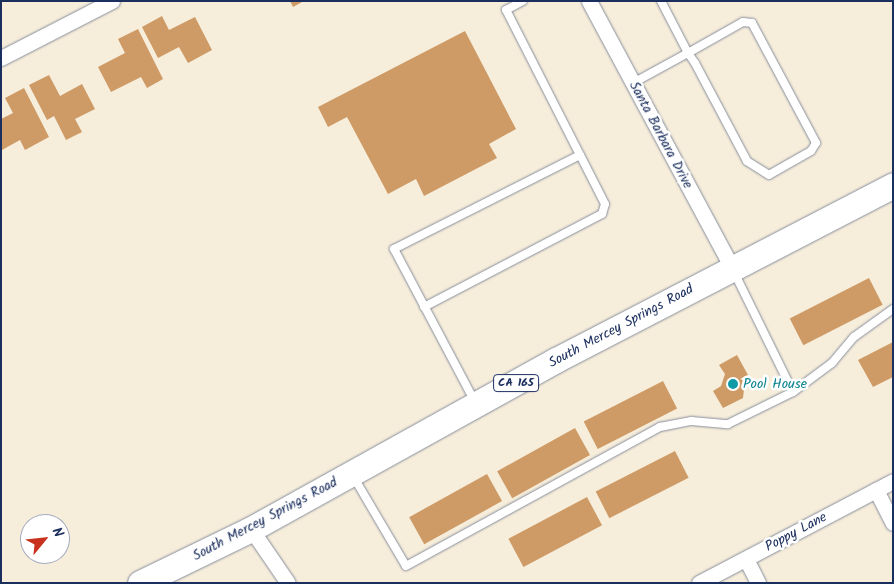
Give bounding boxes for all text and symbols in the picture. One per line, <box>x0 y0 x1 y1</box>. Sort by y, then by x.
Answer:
street label: Santa Barbara Drive <box>626 78 696 192</box>
street label: South Mercey Springs Road <box>546 281 696 371</box>
road number: CA 165 <box>492 373 540 392</box>
place label: Pool House <box>743 376 807 392</box>
marker: Pool House <box>727 378 739 390</box>
street label: South Mercey Springs Road <box>190 474 340 564</box>
street label: Poppy Lane <box>762 509 830 555</box>
north arrow <box>20 514 70 564</box>
text: N <box>46 523 69 541</box>

